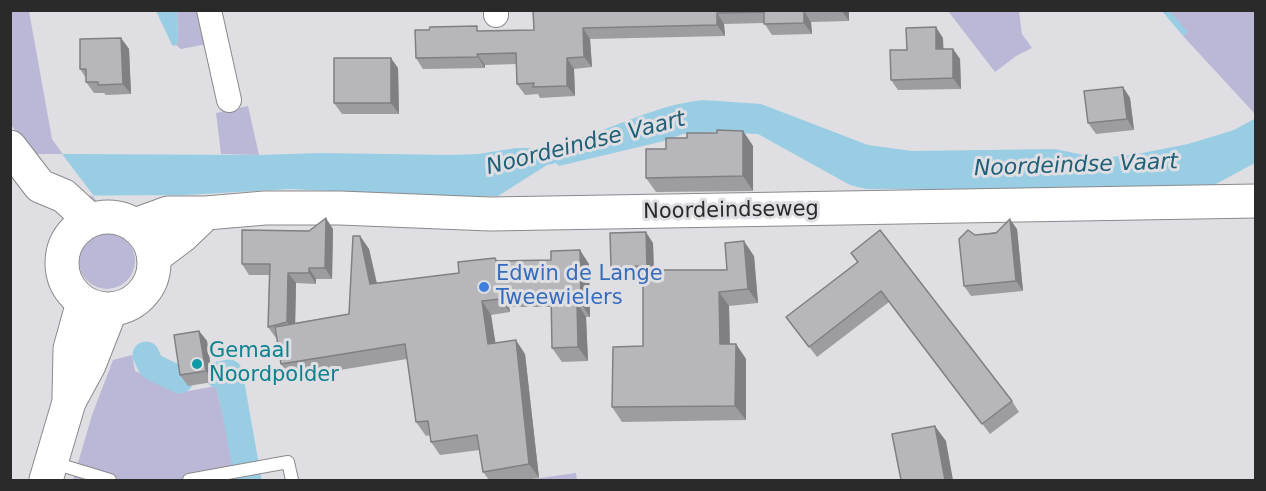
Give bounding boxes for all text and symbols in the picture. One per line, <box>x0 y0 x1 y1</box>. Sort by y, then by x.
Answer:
water label: Noordeindse Vaart <box>484 106 688 182</box>
water label: Noordeindse Vaart <box>973 149 1179 183</box>
street label: Noordeindseweg <box>643 197 819 225</box>
place label: Edwin de Lange Tweewielers <box>496 262 663 312</box>
marker: Edwin de Lange Tweewielers <box>477 280 491 294</box>
place label: Gemaal Noordpolder <box>209 339 339 389</box>
marker: Gemaal Noordpolder <box>190 357 204 371</box>

